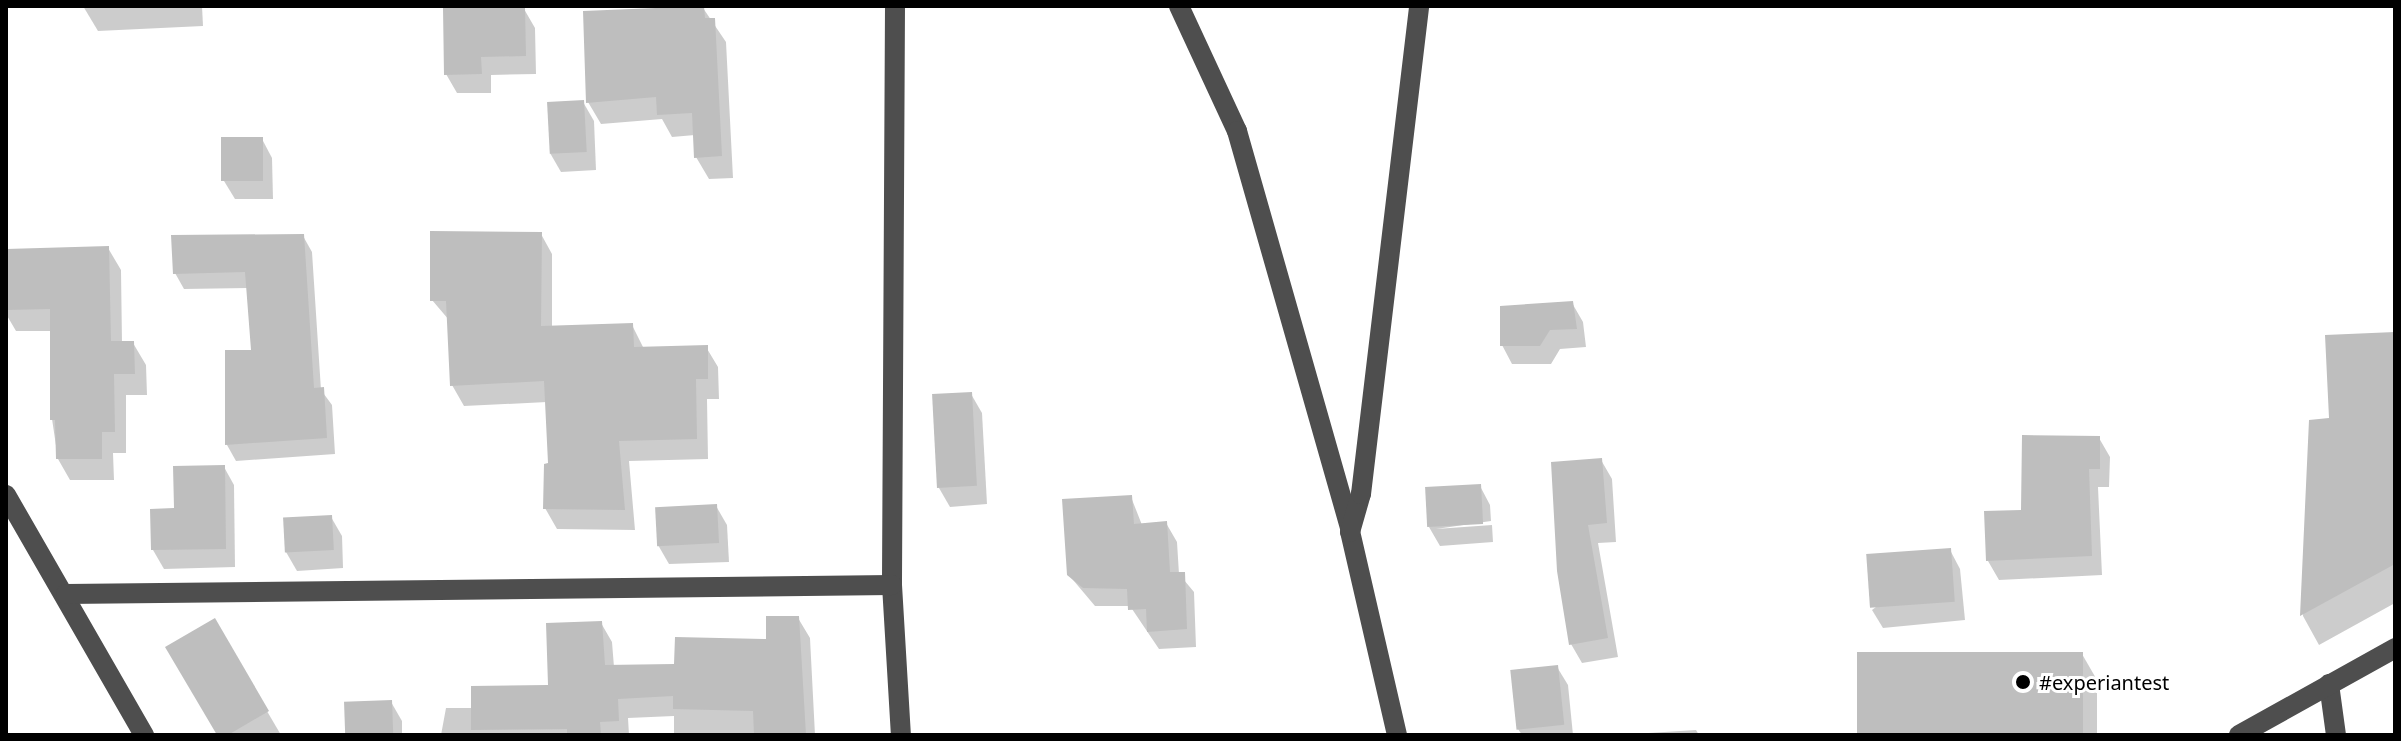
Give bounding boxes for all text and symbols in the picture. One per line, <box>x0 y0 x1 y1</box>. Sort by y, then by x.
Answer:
place label: #experiantest <box>2039 670 2169 694</box>
marker: #experiantest <box>2014 673 2032 691</box>

